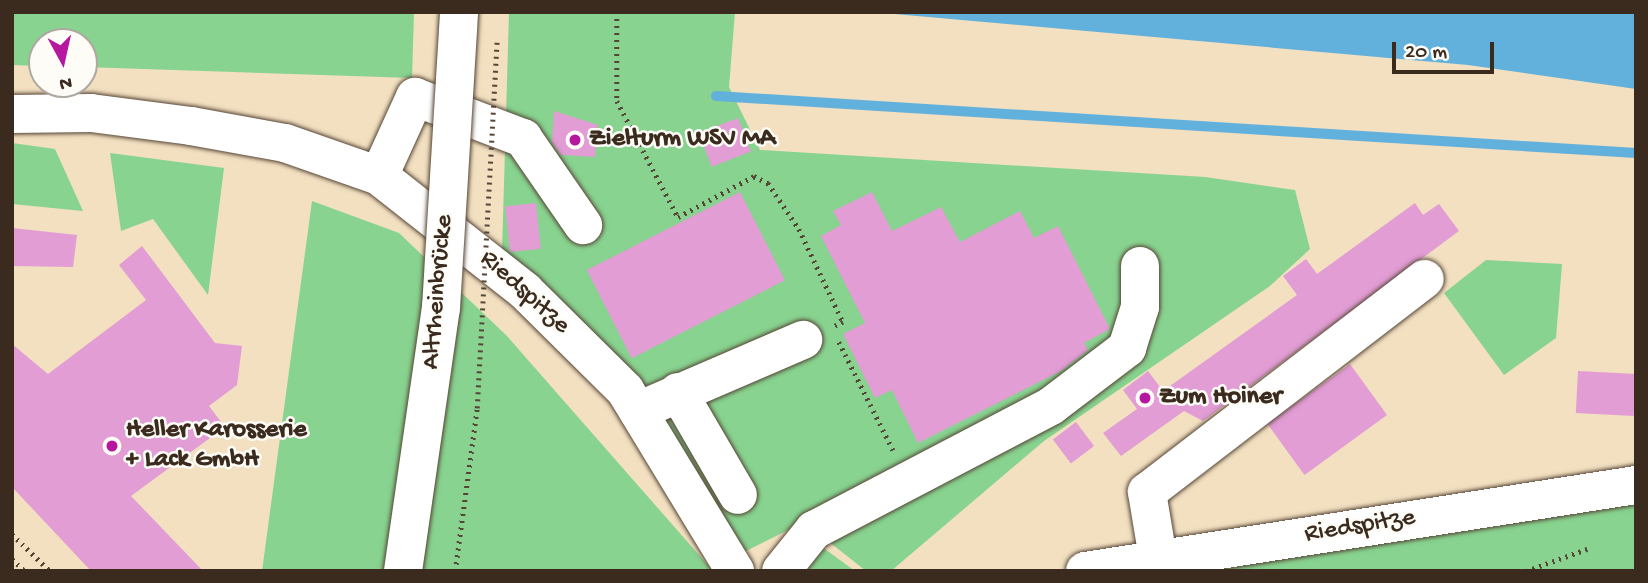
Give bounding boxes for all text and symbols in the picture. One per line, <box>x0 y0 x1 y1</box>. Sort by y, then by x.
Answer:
north arrow <box>28 28 98 98</box>
scale bar <box>1396 28 1498 72</box>
text: 20 m <box>1405 41 1447 66</box>
text: N <box>58 70 73 95</box>
place label: Zielturm WSV MA <box>589 124 775 156</box>
marker: Zielturm WSV MA <box>567 132 583 148</box>
street label: Altrheinbrücke <box>417 213 461 371</box>
street label: Riedspitze <box>472 244 576 342</box>
place label: Zum Hoiner <box>1159 382 1282 414</box>
marker: Zum Hoiner <box>1137 390 1153 406</box>
place label: Heller Karosserie + Lack GmbH <box>126 415 307 476</box>
marker: Heller Karosserie + Lack GmbH <box>104 438 120 454</box>
street label: Riedspitze <box>1303 503 1417 551</box>

